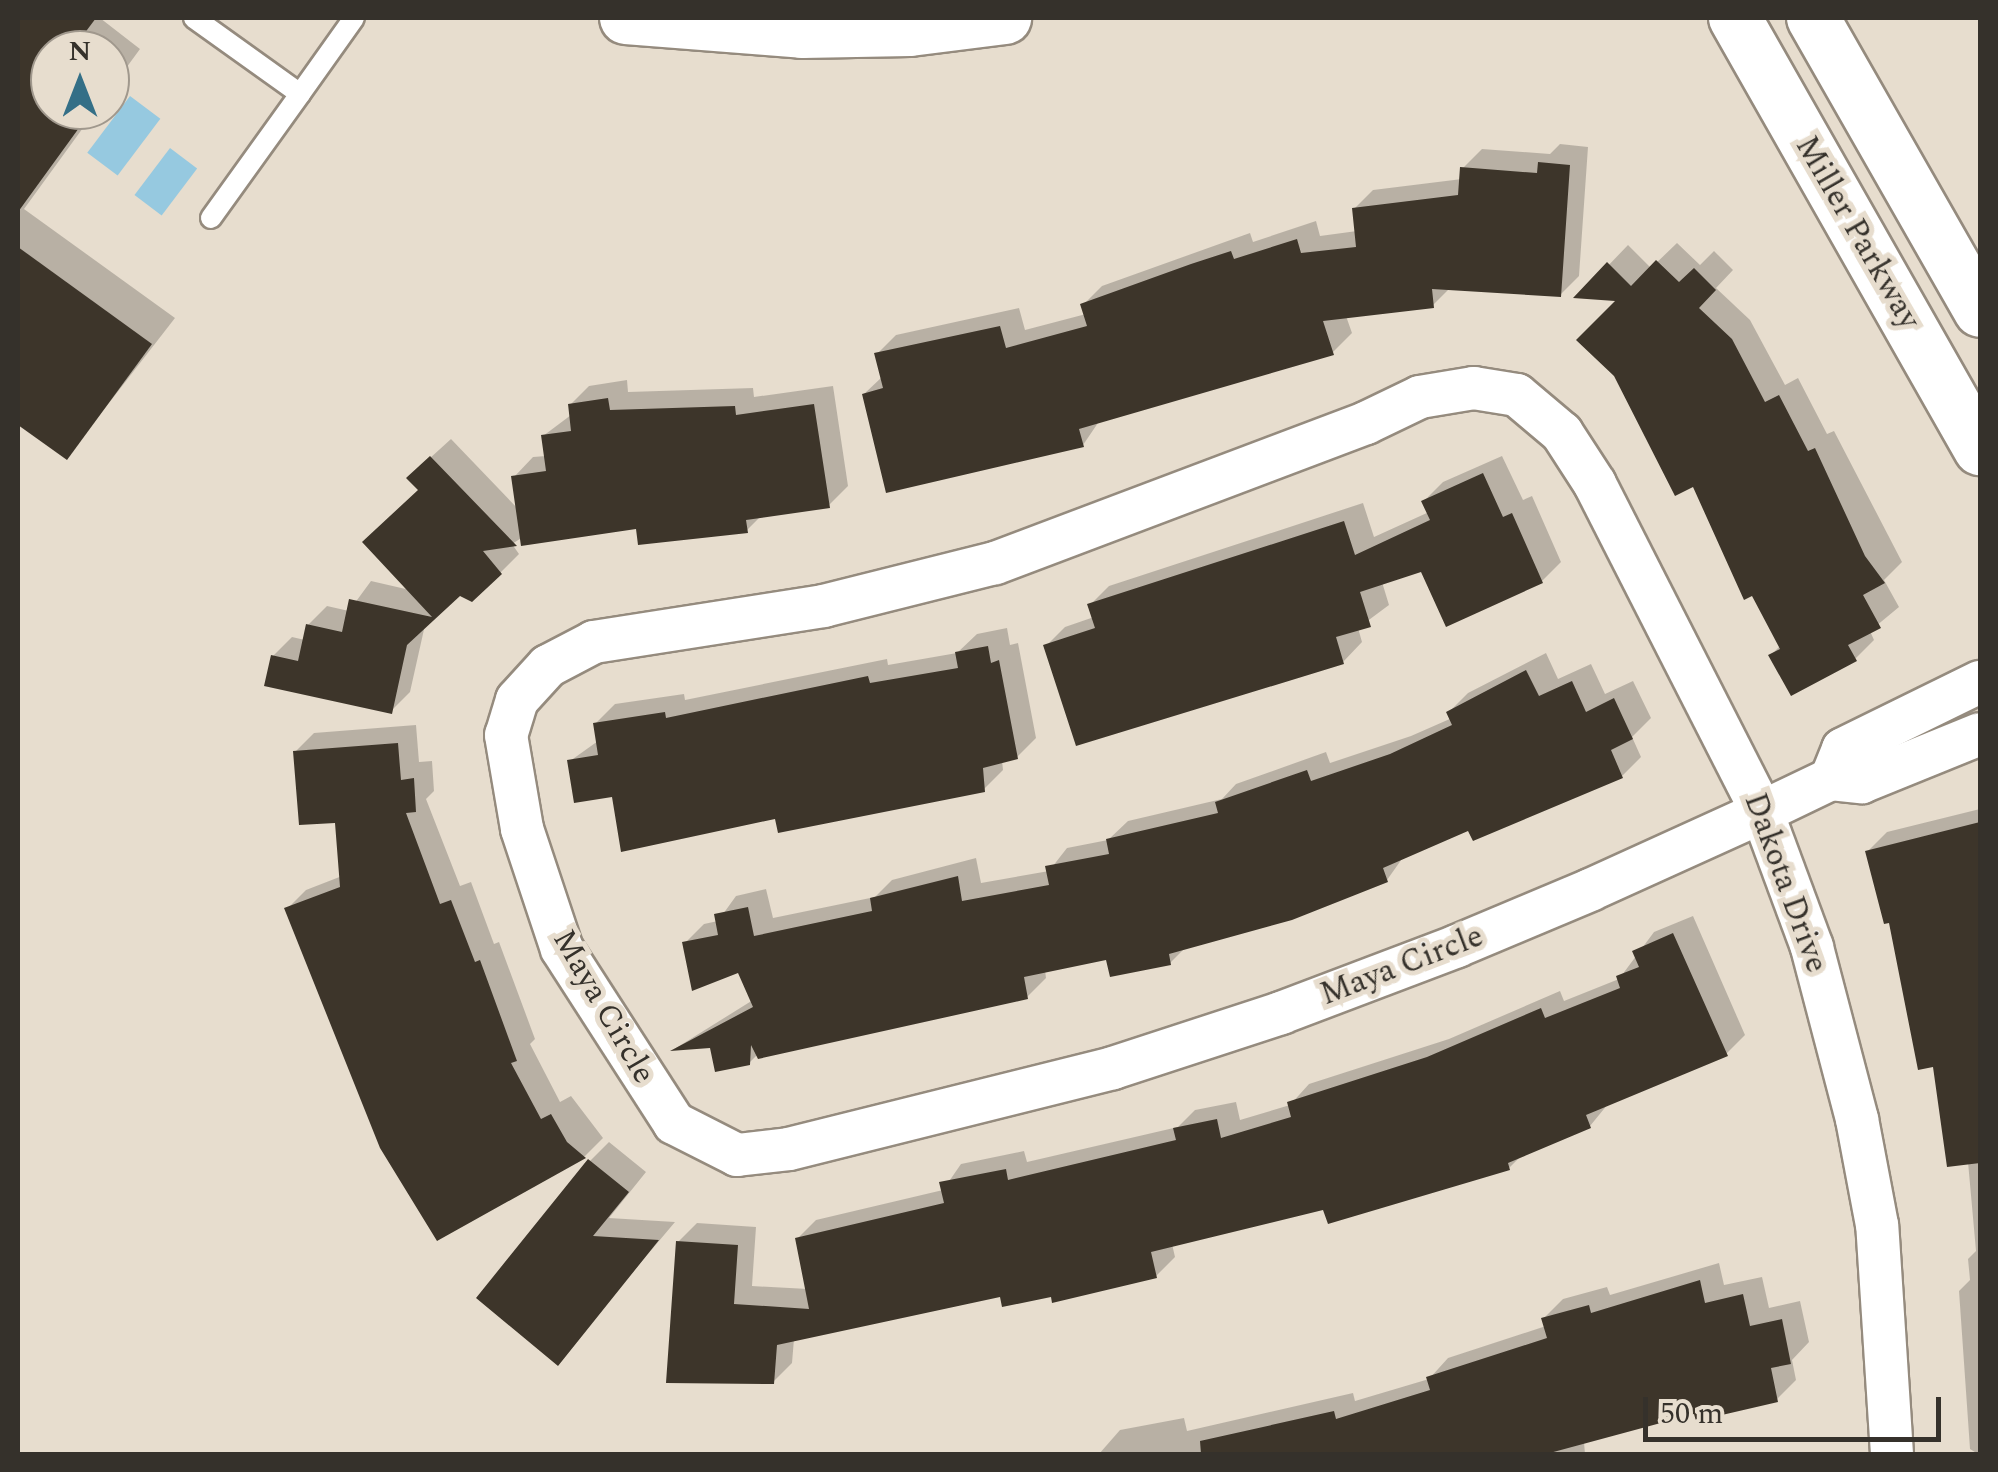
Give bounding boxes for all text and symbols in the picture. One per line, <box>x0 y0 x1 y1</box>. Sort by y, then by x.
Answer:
north arrow <box>30 30 130 130</box>
text: N <box>69 30 91 73</box>
street label: Miller Parkway <box>1786 130 1928 336</box>
street label: Dakota Drive <box>1735 788 1835 978</box>
street label: Maya Circle <box>1315 917 1489 1015</box>
street label: Maya Circle <box>544 923 662 1091</box>
scale bar <box>1648 1377 1946 1439</box>
text: 50 m <box>1660 1391 1723 1437</box>

